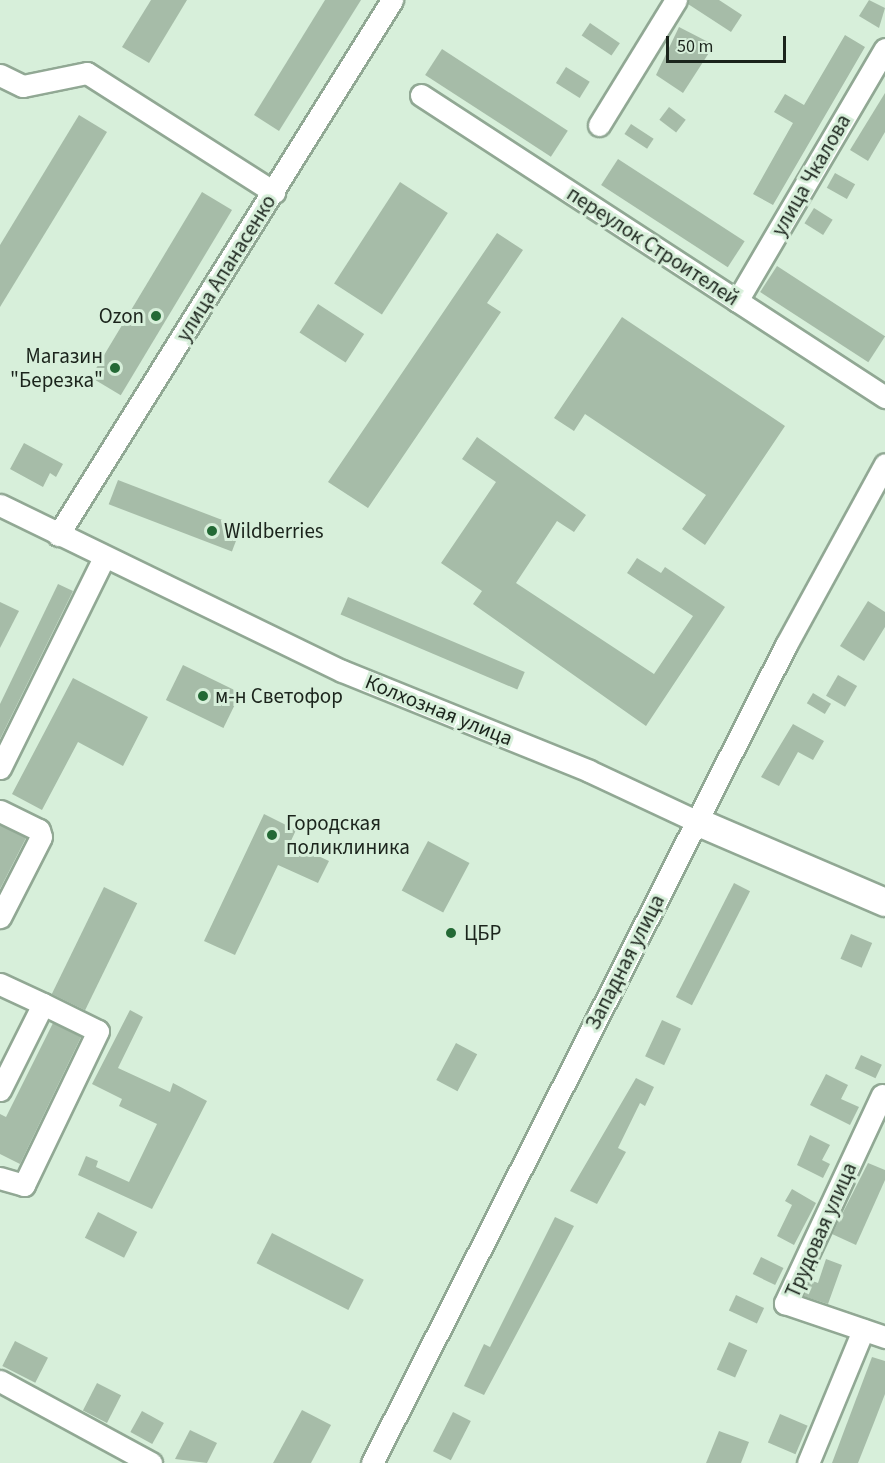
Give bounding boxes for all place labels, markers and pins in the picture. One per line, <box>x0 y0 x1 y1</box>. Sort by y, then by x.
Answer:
place label: Ozon <box>99 303 144 329</box>
marker: Ozon <box>149 309 163 323</box>
place label: Магазин "Березка" <box>10 343 103 393</box>
marker: Магазин "Березка" <box>108 361 122 375</box>
place label: Wildberries <box>224 518 324 544</box>
marker: Wildberries <box>205 524 219 538</box>
place label: м-н Светофор <box>215 683 343 709</box>
marker: м-н Светофор <box>196 689 210 703</box>
place label: Городская поликлиника <box>286 810 410 860</box>
marker: Городская поликлиника <box>263 826 281 844</box>
place label: ЦБР <box>464 920 501 946</box>
marker: ЦБР <box>442 924 460 942</box>

